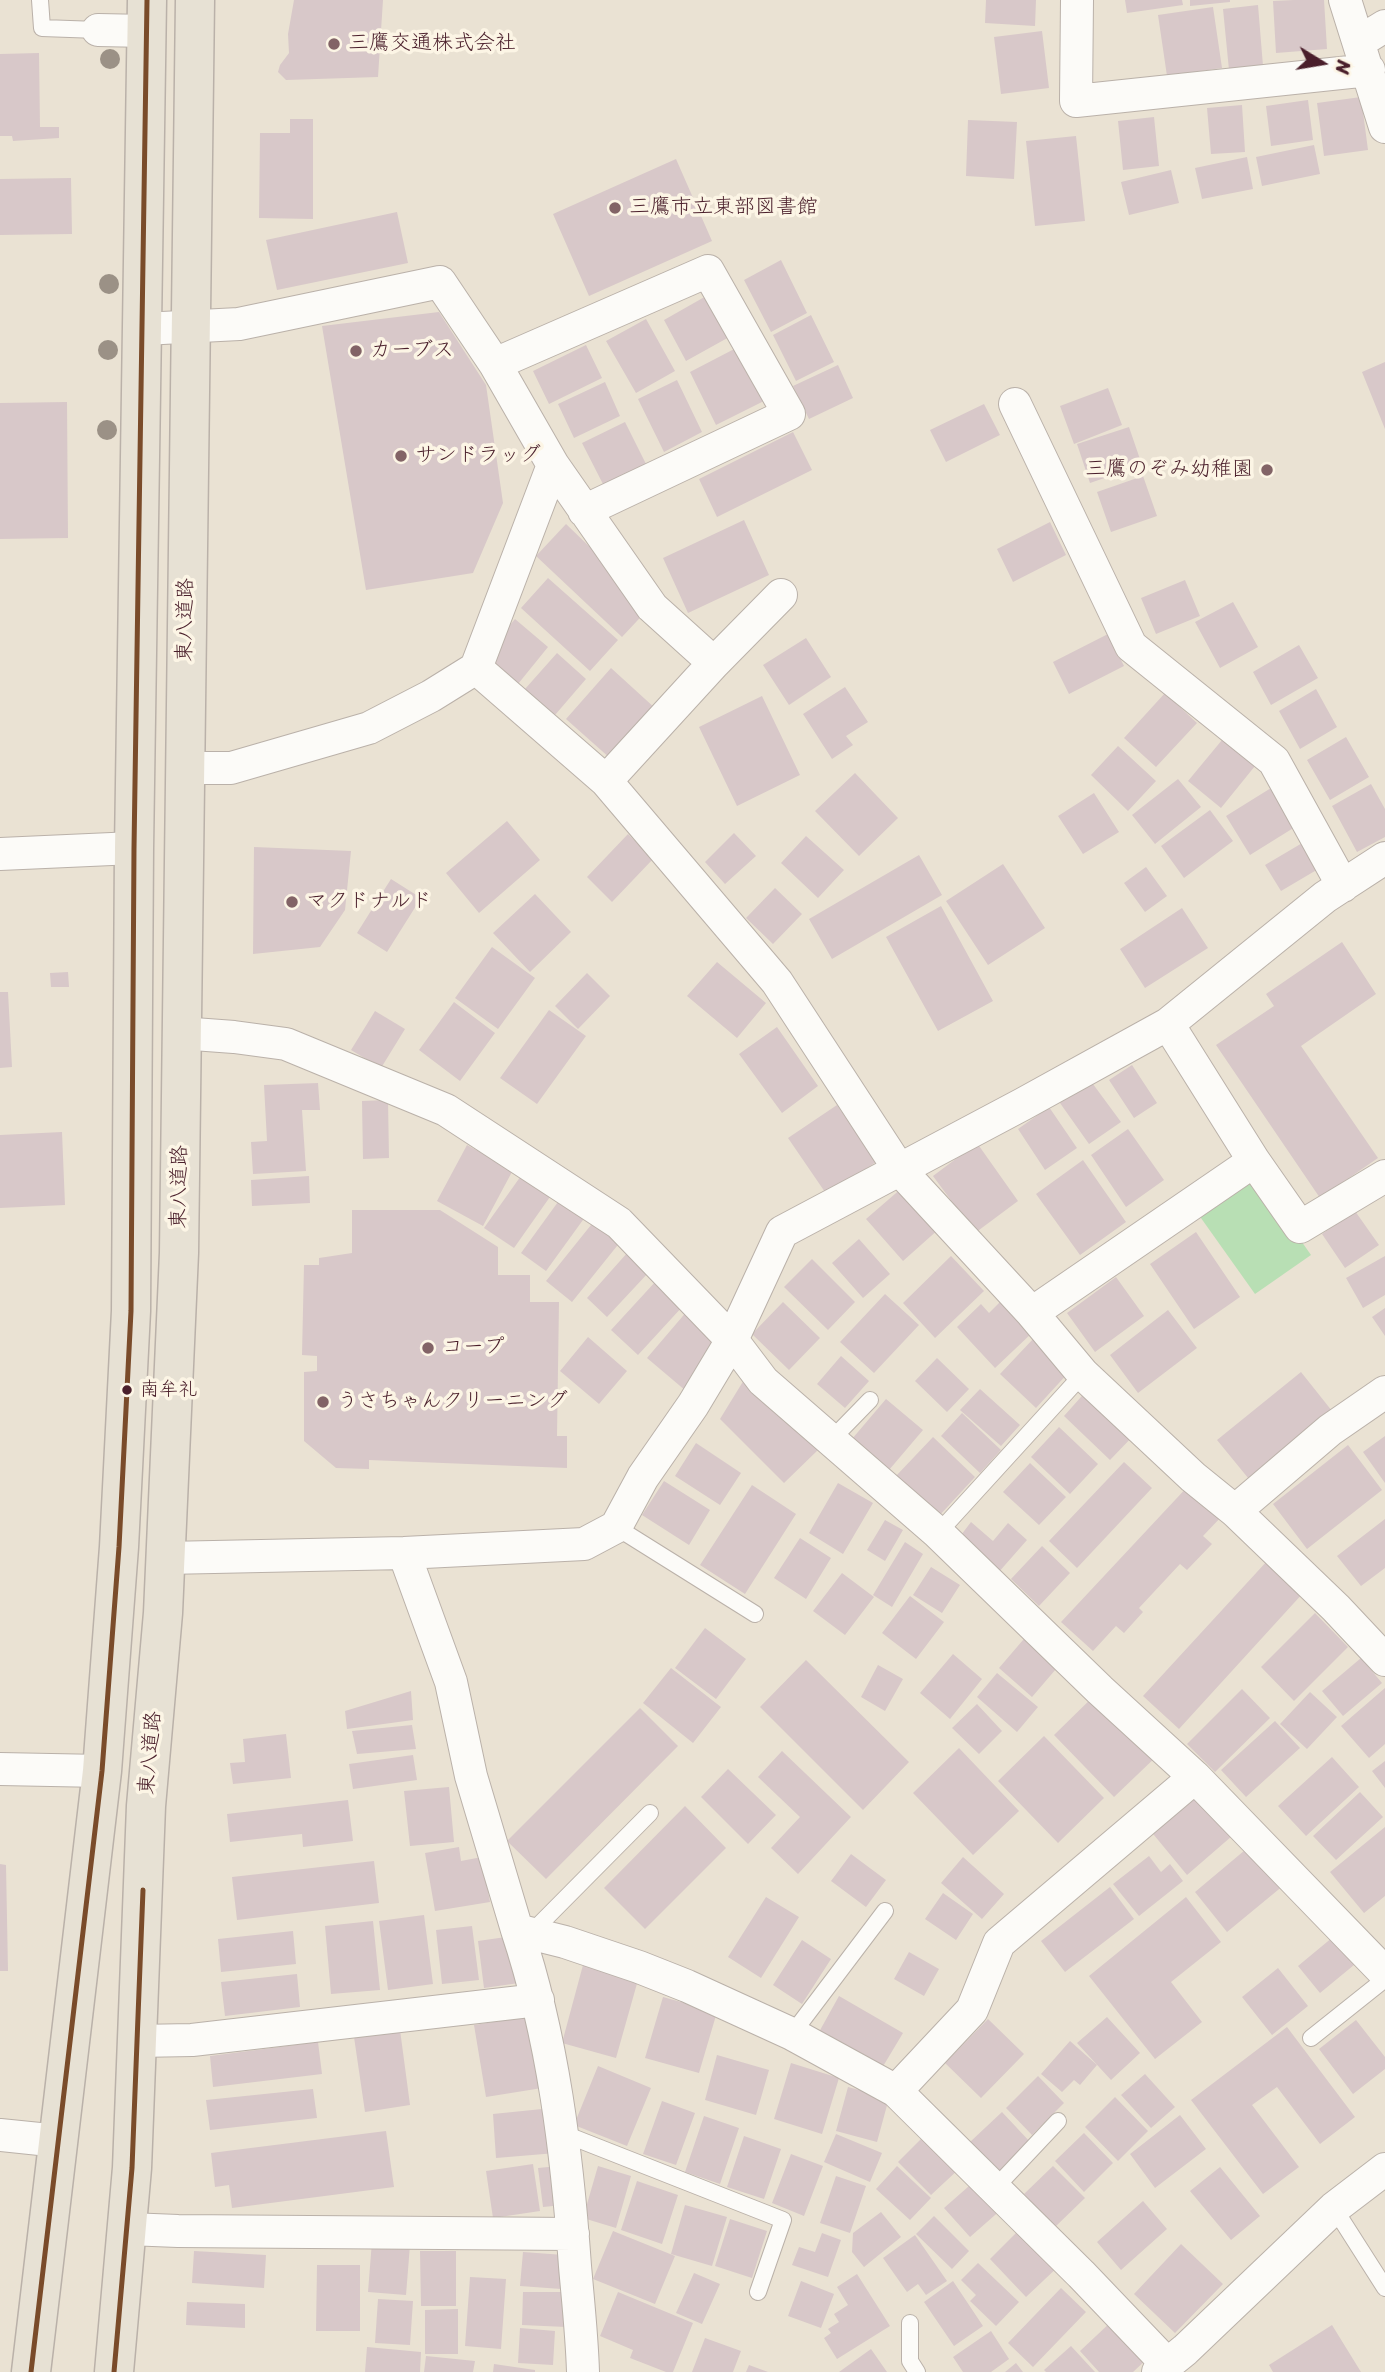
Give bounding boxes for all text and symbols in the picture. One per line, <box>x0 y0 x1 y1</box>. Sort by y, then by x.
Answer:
north arrow <box>1287 28 1357 98</box>
place label: 三鷹交通株式会社 <box>348 31 516 57</box>
marker: 三鷹交通株式会社 <box>326 36 342 52</box>
text: N <box>1326 57 1361 77</box>
place label: 三鷹市立東部図書館 <box>629 195 818 221</box>
marker: 三鷹市立東部図書館 <box>607 200 623 216</box>
place label: カーブス <box>370 338 454 364</box>
marker: カーブス <box>348 343 364 359</box>
place label: サンドラッグ <box>415 443 541 469</box>
marker: サンドラッグ <box>393 448 409 464</box>
place label: 三鷹のぞみ幼稚園 <box>1085 457 1253 483</box>
marker: 三鷹のぞみ幼稚園 <box>1259 462 1275 478</box>
street label: 東八道路 <box>173 578 199 662</box>
place label: マクドナルド <box>306 889 432 915</box>
marker: マクドナルド <box>284 894 300 910</box>
street label: 東八道路 <box>167 1145 193 1229</box>
place label: コープ <box>442 1335 505 1361</box>
marker: コープ <box>420 1340 436 1356</box>
place label: 南牟礼 <box>140 1379 197 1401</box>
marker: 南牟礼 <box>120 1383 134 1397</box>
place label: うさちゃんクリーニング <box>337 1389 568 1415</box>
marker: うさちゃんクリーニング <box>315 1394 331 1410</box>
street label: 東八道路 <box>135 1710 167 1796</box>

